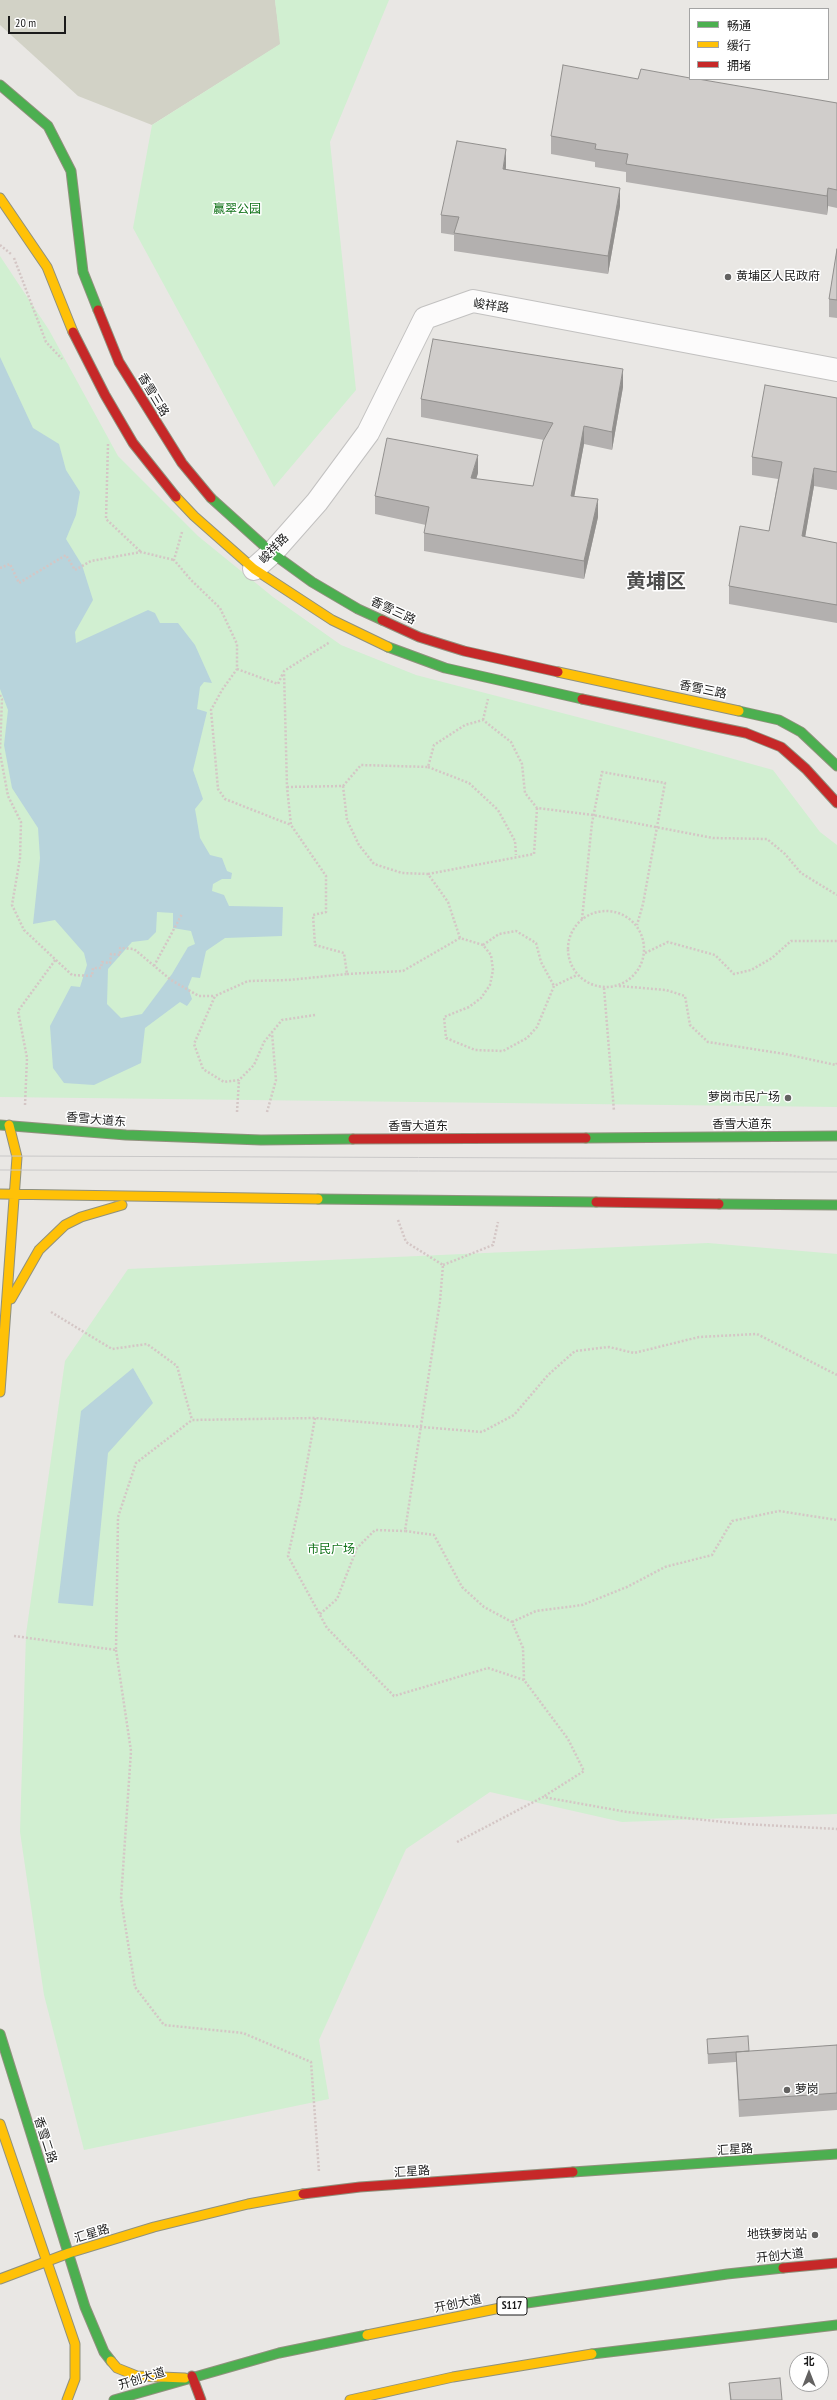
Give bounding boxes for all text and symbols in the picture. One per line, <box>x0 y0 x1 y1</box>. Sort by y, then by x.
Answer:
scale bar <box>10 8 68 34</box>
legend <box>689 8 829 80</box>
text: 20 m <box>15 15 36 30</box>
text: 畅通 <box>727 18 751 33</box>
text: 缓行 <box>727 38 751 53</box>
text: 拥堵 <box>727 58 751 73</box>
park label: 赢翠公园 <box>213 203 261 217</box>
place label: 黄埔区人民政府 <box>736 270 820 284</box>
marker: 黄埔区人民政府 <box>723 272 733 282</box>
street label: 峻祥路 <box>472 296 510 316</box>
street label: 香雪三路 <box>134 371 172 419</box>
street label: 峻祥路 <box>256 531 292 567</box>
district label: 黄埔区 <box>626 570 686 594</box>
street label: 香雪三路 <box>368 594 418 628</box>
street label: 香雪三路 <box>678 678 728 702</box>
place label: 萝岗市民广场 <box>708 1091 780 1105</box>
marker: 萝岗市民广场 <box>783 1093 793 1103</box>
street label: 香雪大道东 <box>65 1110 127 1130</box>
street label: 香雪大道东 <box>712 1118 772 1132</box>
street label: 香雪大道东 <box>388 1120 448 1134</box>
park label: 市民广场 <box>307 1543 355 1557</box>
place label: 萝岗 <box>795 2083 819 2097</box>
marker: 萝岗 <box>782 2085 792 2095</box>
street label: 香雪二路 <box>31 2115 59 2165</box>
street label: 汇星路 <box>717 2142 753 2158</box>
street label: 汇星路 <box>394 2164 430 2180</box>
street label: 汇星路 <box>73 2222 111 2246</box>
place label: 地铁萝岗站 <box>747 2228 807 2242</box>
marker: 地铁萝岗站 <box>810 2230 820 2240</box>
street label: 开创大道 <box>755 2246 805 2266</box>
street label: 开创大道 <box>433 2292 483 2316</box>
road number: S117 <box>497 2297 527 2315</box>
north arrow <box>789 2352 829 2392</box>
text: 北 <box>804 2354 815 2368</box>
street label: 开创大道 <box>117 2365 167 2393</box>

